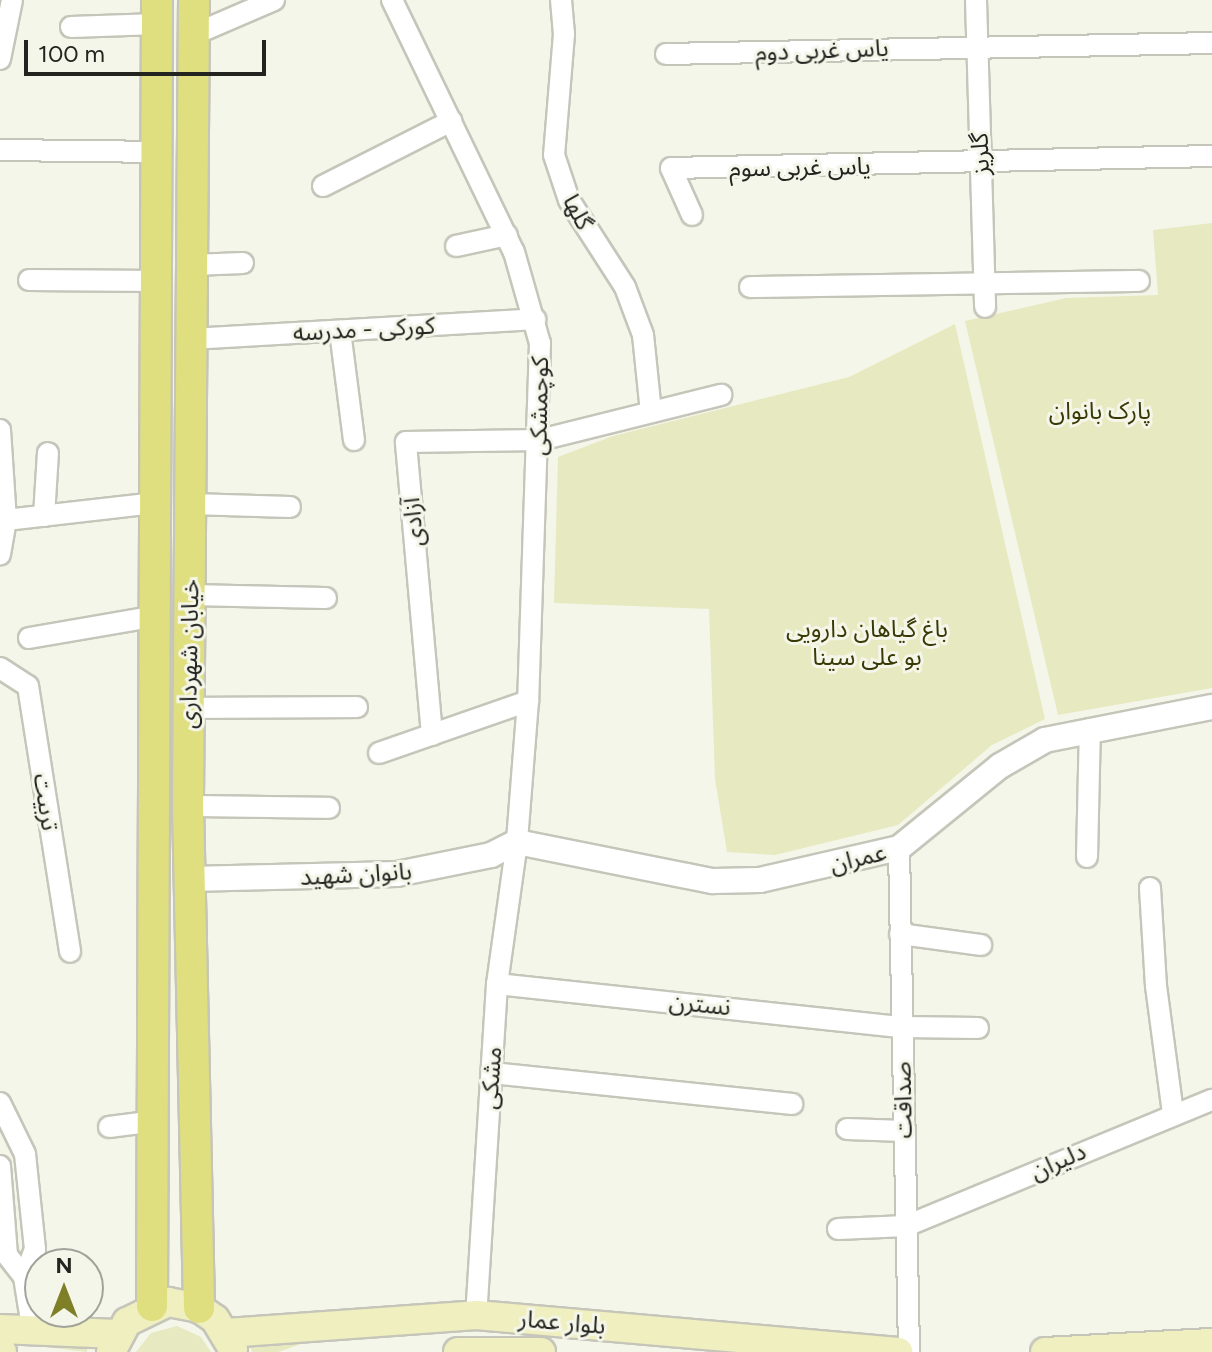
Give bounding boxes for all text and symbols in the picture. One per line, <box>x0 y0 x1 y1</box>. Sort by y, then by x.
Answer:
scale bar <box>28 24 270 74</box>
street label: یاس غربی دوم <box>755 33 889 67</box>
text: 100 m <box>38 39 105 68</box>
street label: گلریز <box>965 132 995 176</box>
street label: یاس غربی سوم <box>729 151 871 183</box>
street label: گلها <box>557 189 599 235</box>
street label: کورکی - مدرسه <box>292 311 436 347</box>
street label: کوچمشکی <box>524 356 554 456</box>
park label: پارک بانوان <box>1049 397 1151 425</box>
street label: آزادی <box>397 496 429 548</box>
street label: خیابان شهرداری <box>173 579 205 729</box>
park label: باغ گیاهان دارویی بو علی سینا <box>786 615 948 671</box>
street label: تربیت <box>27 771 65 833</box>
street label: عمران <box>827 838 889 878</box>
street label: بانوان شهید <box>299 857 413 891</box>
street label: نسترن <box>668 986 732 1022</box>
street label: مشکی <box>474 1046 508 1110</box>
street label: صداقت <box>888 1061 918 1139</box>
street label: دلیران <box>1026 1136 1090 1186</box>
north arrow <box>24 1248 104 1328</box>
text: N <box>55 1252 73 1279</box>
street label: بلوار عمار <box>517 1304 607 1340</box>

